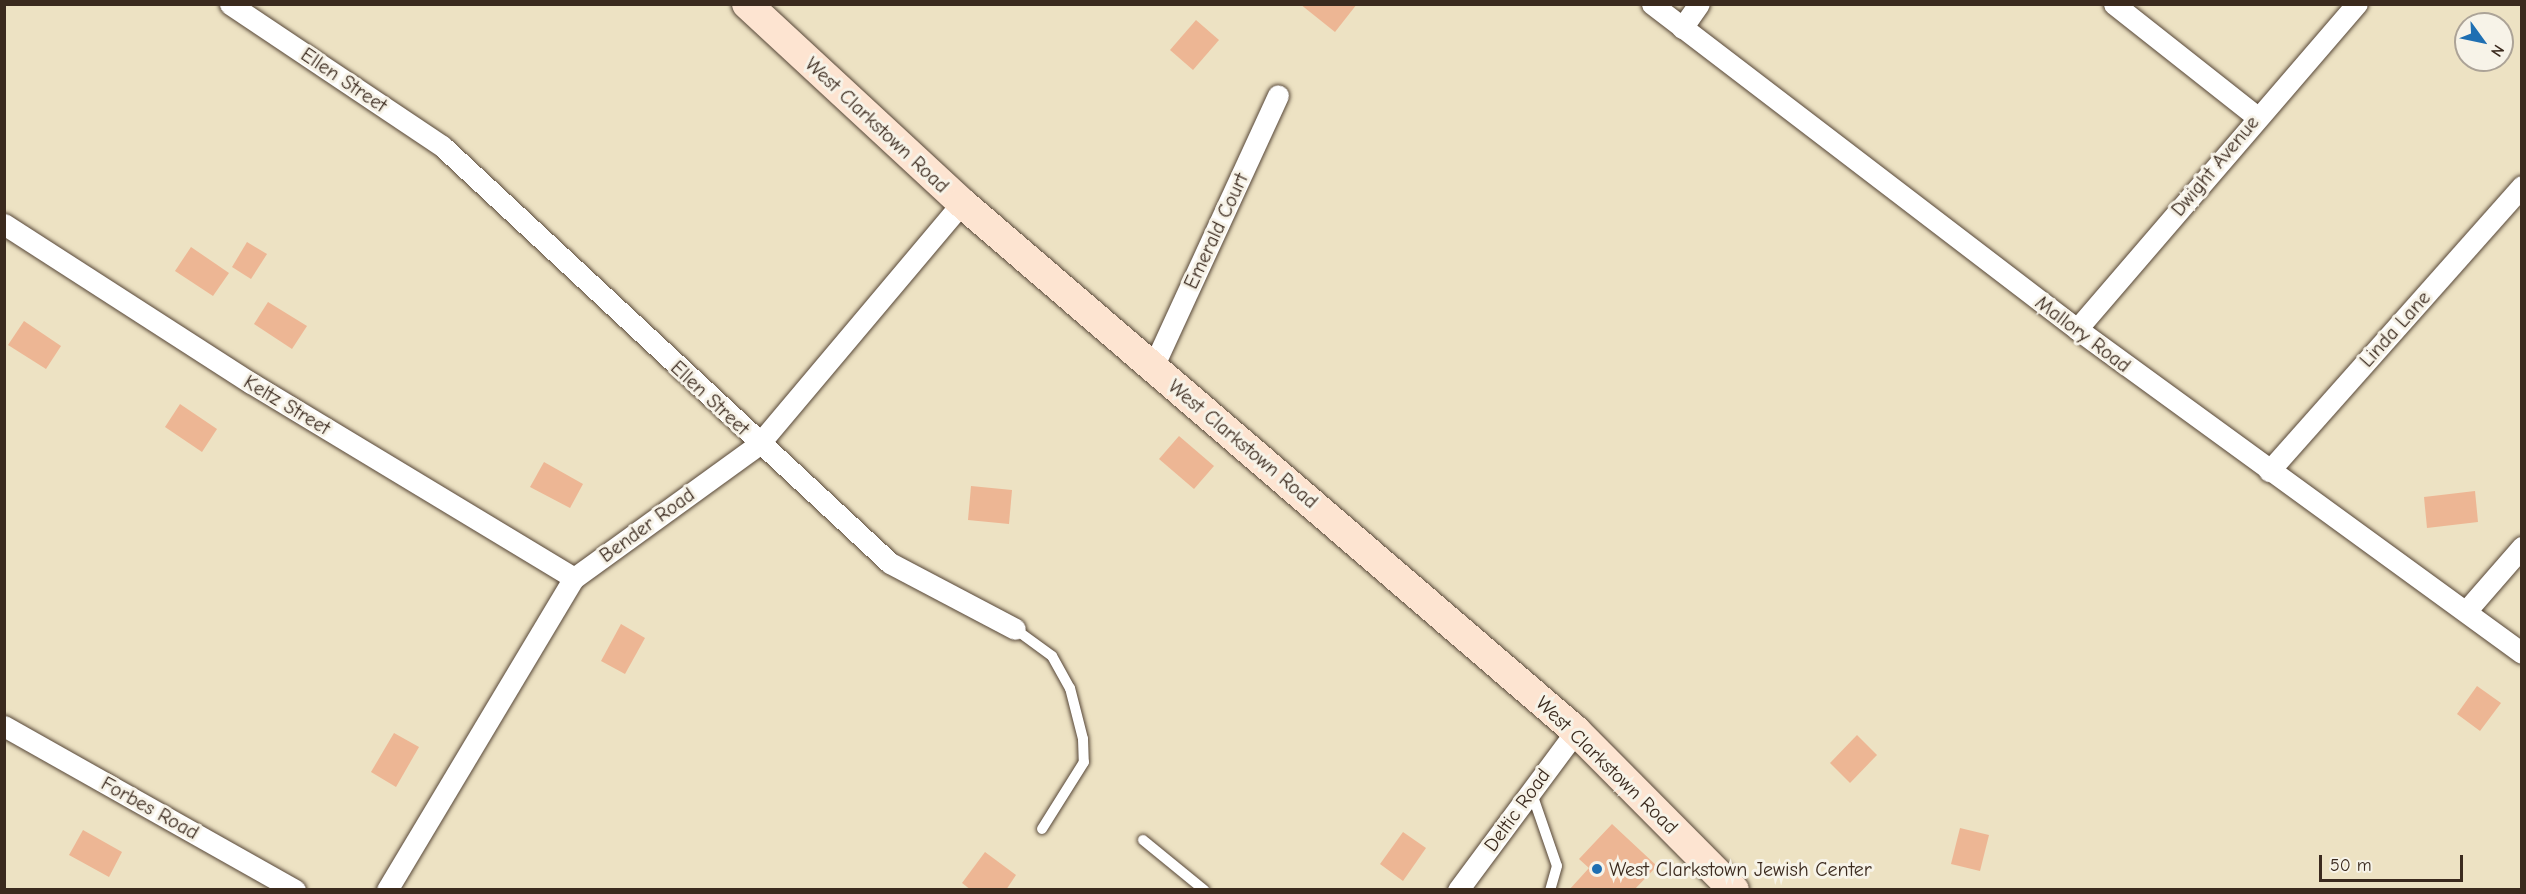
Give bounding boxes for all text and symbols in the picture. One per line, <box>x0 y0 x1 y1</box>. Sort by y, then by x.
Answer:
north arrow <box>2454 12 2514 72</box>
text: N <box>2487 41 2508 60</box>
street label: Ellen Street <box>296 42 392 118</box>
street label: West Clarkstown Road <box>800 52 954 198</box>
street label: Dwight Avenue <box>2166 111 2264 221</box>
street label: Emerald Court <box>1179 169 1253 293</box>
street label: Linda Lane <box>2355 286 2435 372</box>
street label: Mallory Road <box>2031 290 2135 378</box>
street label: Ellen Street <box>666 356 754 440</box>
street label: Keltz Street <box>239 370 335 440</box>
street label: West Clarkstown Road <box>1163 374 1323 514</box>
street label: Bender Road <box>595 482 699 568</box>
street label: West Clarkstown Road <box>1531 691 1683 839</box>
street label: Deltic Road <box>1479 764 1555 856</box>
street label: Forbes Road <box>97 771 203 845</box>
scale bar <box>2322 843 2466 881</box>
text: 50 m <box>2330 855 2372 876</box>
place label: West Clarkstown Jewish Center <box>1609 857 1872 881</box>
marker: West Clarkstown Jewish Center <box>1590 862 1604 876</box>

